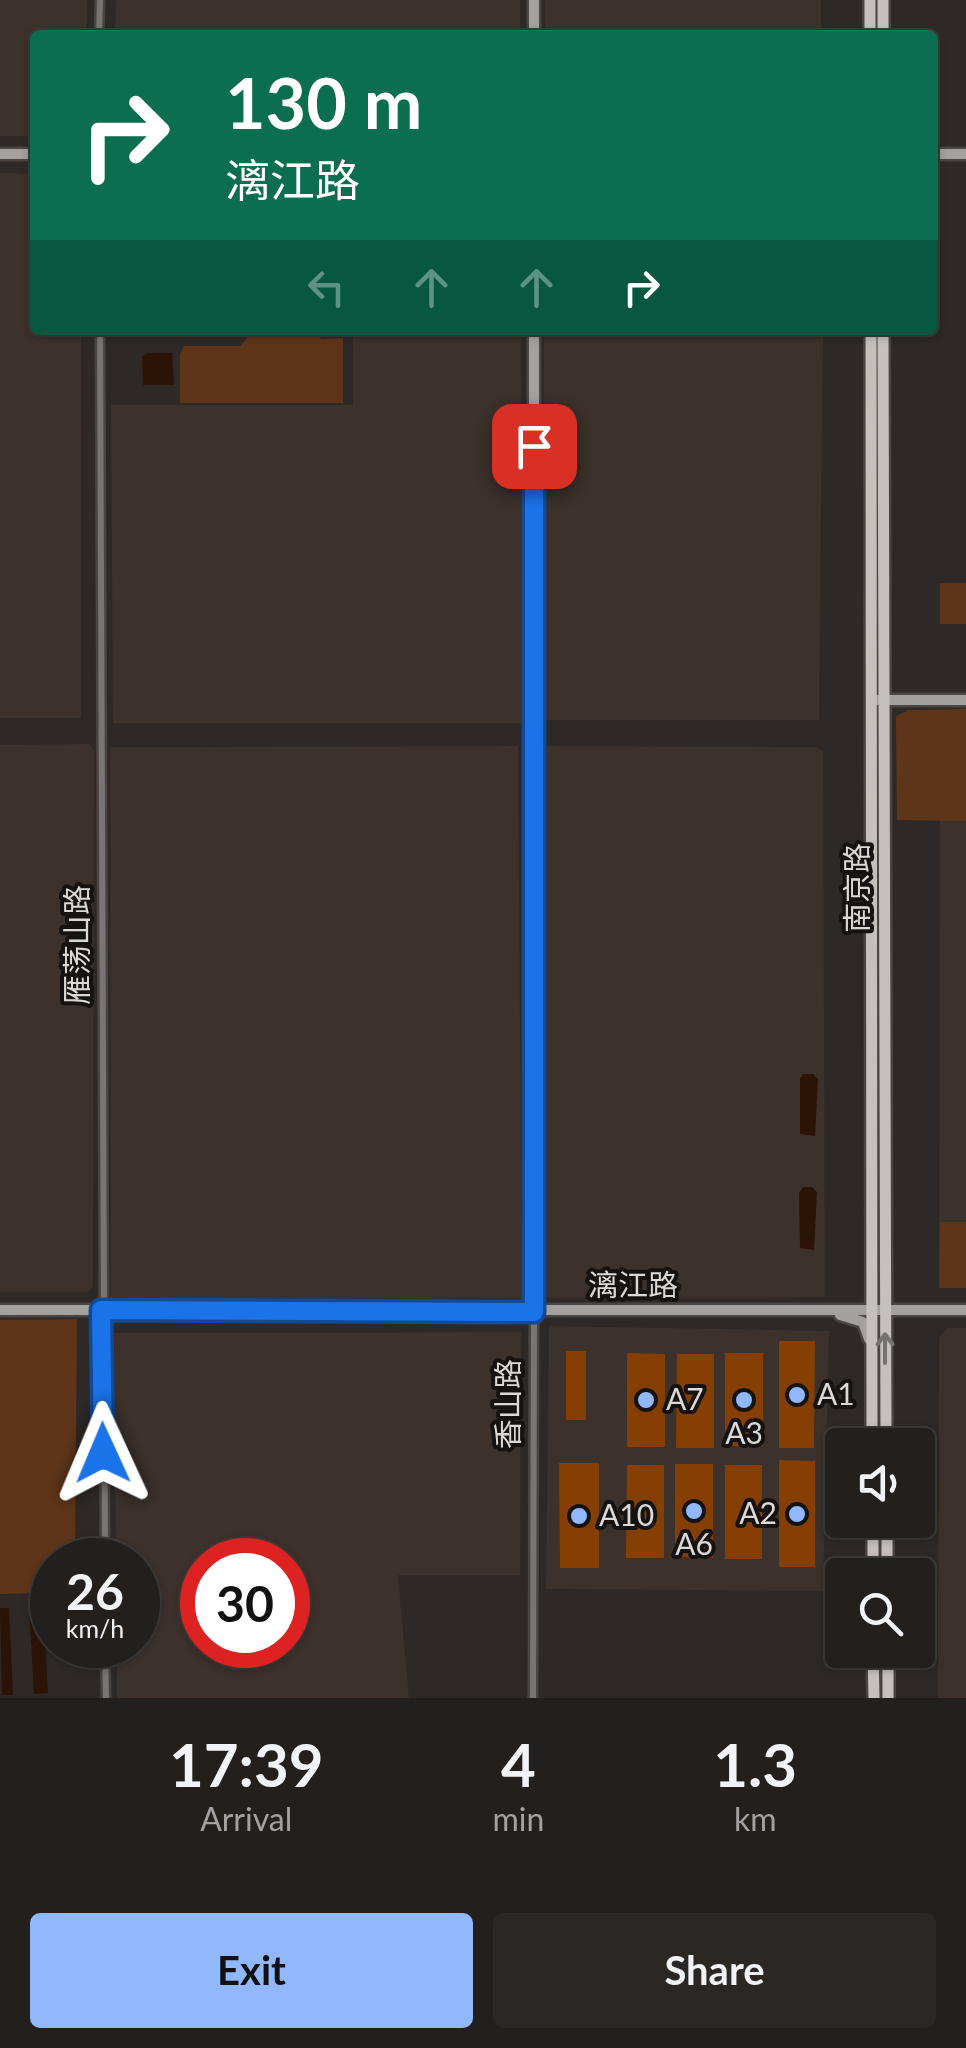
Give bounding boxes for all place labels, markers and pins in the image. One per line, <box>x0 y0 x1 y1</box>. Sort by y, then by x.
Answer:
pin <box>492 404 577 489</box>
place label: A1 <box>817 1375 855 1411</box>
place label: A7 <box>666 1380 704 1416</box>
marker: A1 <box>786 1384 808 1406</box>
marker: A7 <box>635 1389 657 1411</box>
marker: A3 <box>733 1389 755 1411</box>
place label: A3 <box>725 1414 763 1450</box>
place label: A2 <box>739 1494 777 1530</box>
place label: A10 <box>599 1496 654 1532</box>
marker: A6 <box>683 1500 705 1522</box>
marker: A2 <box>786 1503 808 1525</box>
marker: A10 <box>568 1505 590 1527</box>
place label: A6 <box>675 1525 713 1561</box>

